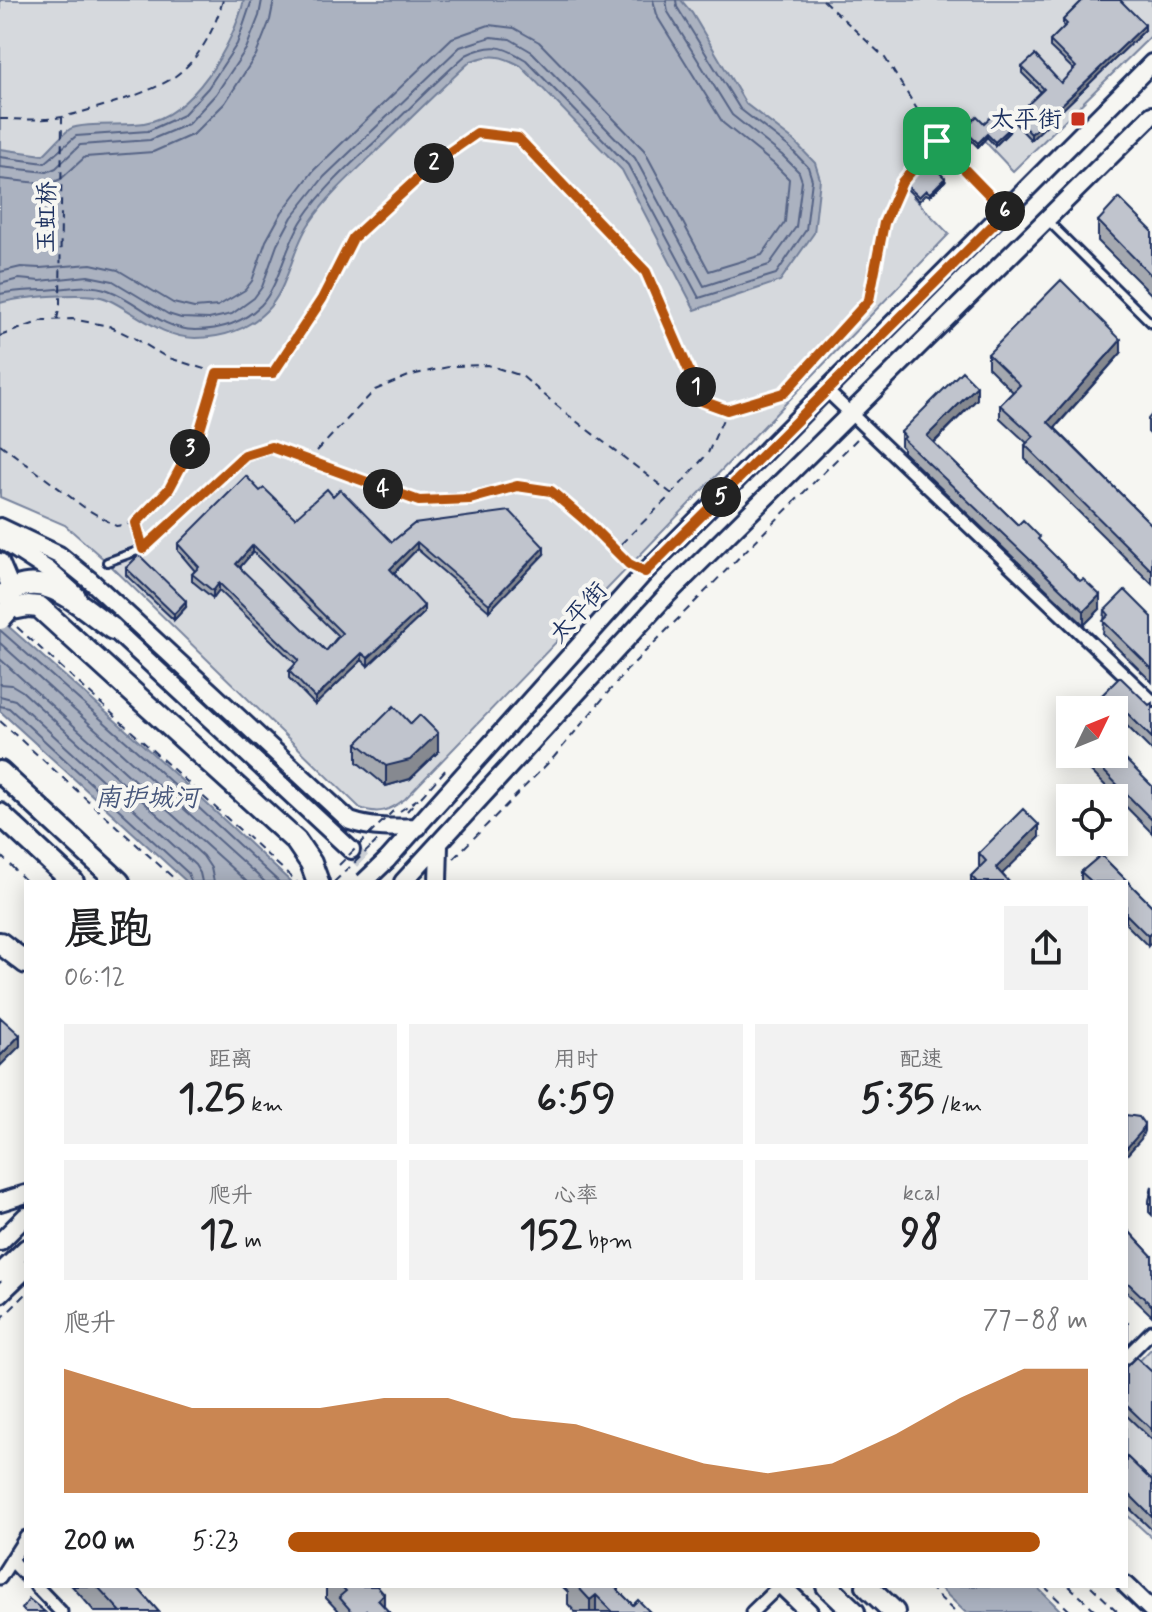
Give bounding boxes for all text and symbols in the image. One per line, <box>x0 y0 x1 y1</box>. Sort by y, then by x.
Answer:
place label: 太平街 <box>990 105 1062 136</box>
pin <box>903 107 971 175</box>
marker: 太平街 <box>1069 110 1087 128</box>
icon: arrive <box>915 119 959 163</box>
pin: 2 <box>414 143 454 183</box>
text: 2 <box>429 149 439 177</box>
street label: 玉虹桥 <box>31 181 64 253</box>
pin: 6 <box>985 191 1025 231</box>
text: 6 <box>999 197 1011 225</box>
pin: 1 <box>676 367 716 407</box>
text: 1 <box>691 373 701 401</box>
pin: 3 <box>170 429 210 469</box>
text: 3 <box>185 435 195 463</box>
pin: 4 <box>363 469 403 509</box>
text: 4 <box>377 475 389 503</box>
pin: 5 <box>701 477 741 517</box>
text: 5 <box>714 483 728 511</box>
street label: 太平街 <box>544 576 615 650</box>
north arrow <box>1056 696 1128 768</box>
map controls <box>1056 696 1128 856</box>
water label: 南护城河 <box>95 782 203 816</box>
button: locate <box>1056 784 1128 856</box>
text: 晨跑 <box>64 902 152 960</box>
button: share <box>1004 906 1088 990</box>
text: 06:12 <box>64 961 125 995</box>
text: 距离 <box>209 1046 253 1074</box>
text: 用时 <box>554 1046 598 1074</box>
text: 配速 <box>899 1046 943 1074</box>
text: 1.25 <box>178 1074 245 1126</box>
text: 6:59 <box>536 1074 615 1126</box>
text: 5:35 <box>860 1074 935 1126</box>
text: km <box>245 1091 283 1119</box>
text: /km <box>935 1091 982 1119</box>
text: kcal <box>903 1180 940 1208</box>
text: 爬升 <box>209 1182 253 1210</box>
text: 心率 <box>554 1182 598 1210</box>
text: 98 <box>901 1208 942 1260</box>
text: 12 <box>199 1210 238 1262</box>
text: 152 <box>519 1210 582 1262</box>
text: m <box>238 1227 262 1255</box>
text: bpm <box>582 1227 633 1255</box>
text: 77–88 m <box>982 1304 1088 1338</box>
text: 爬升 <box>64 1307 116 1341</box>
text: 200 m <box>64 1525 135 1559</box>
text: 5:23 <box>192 1525 238 1559</box>

